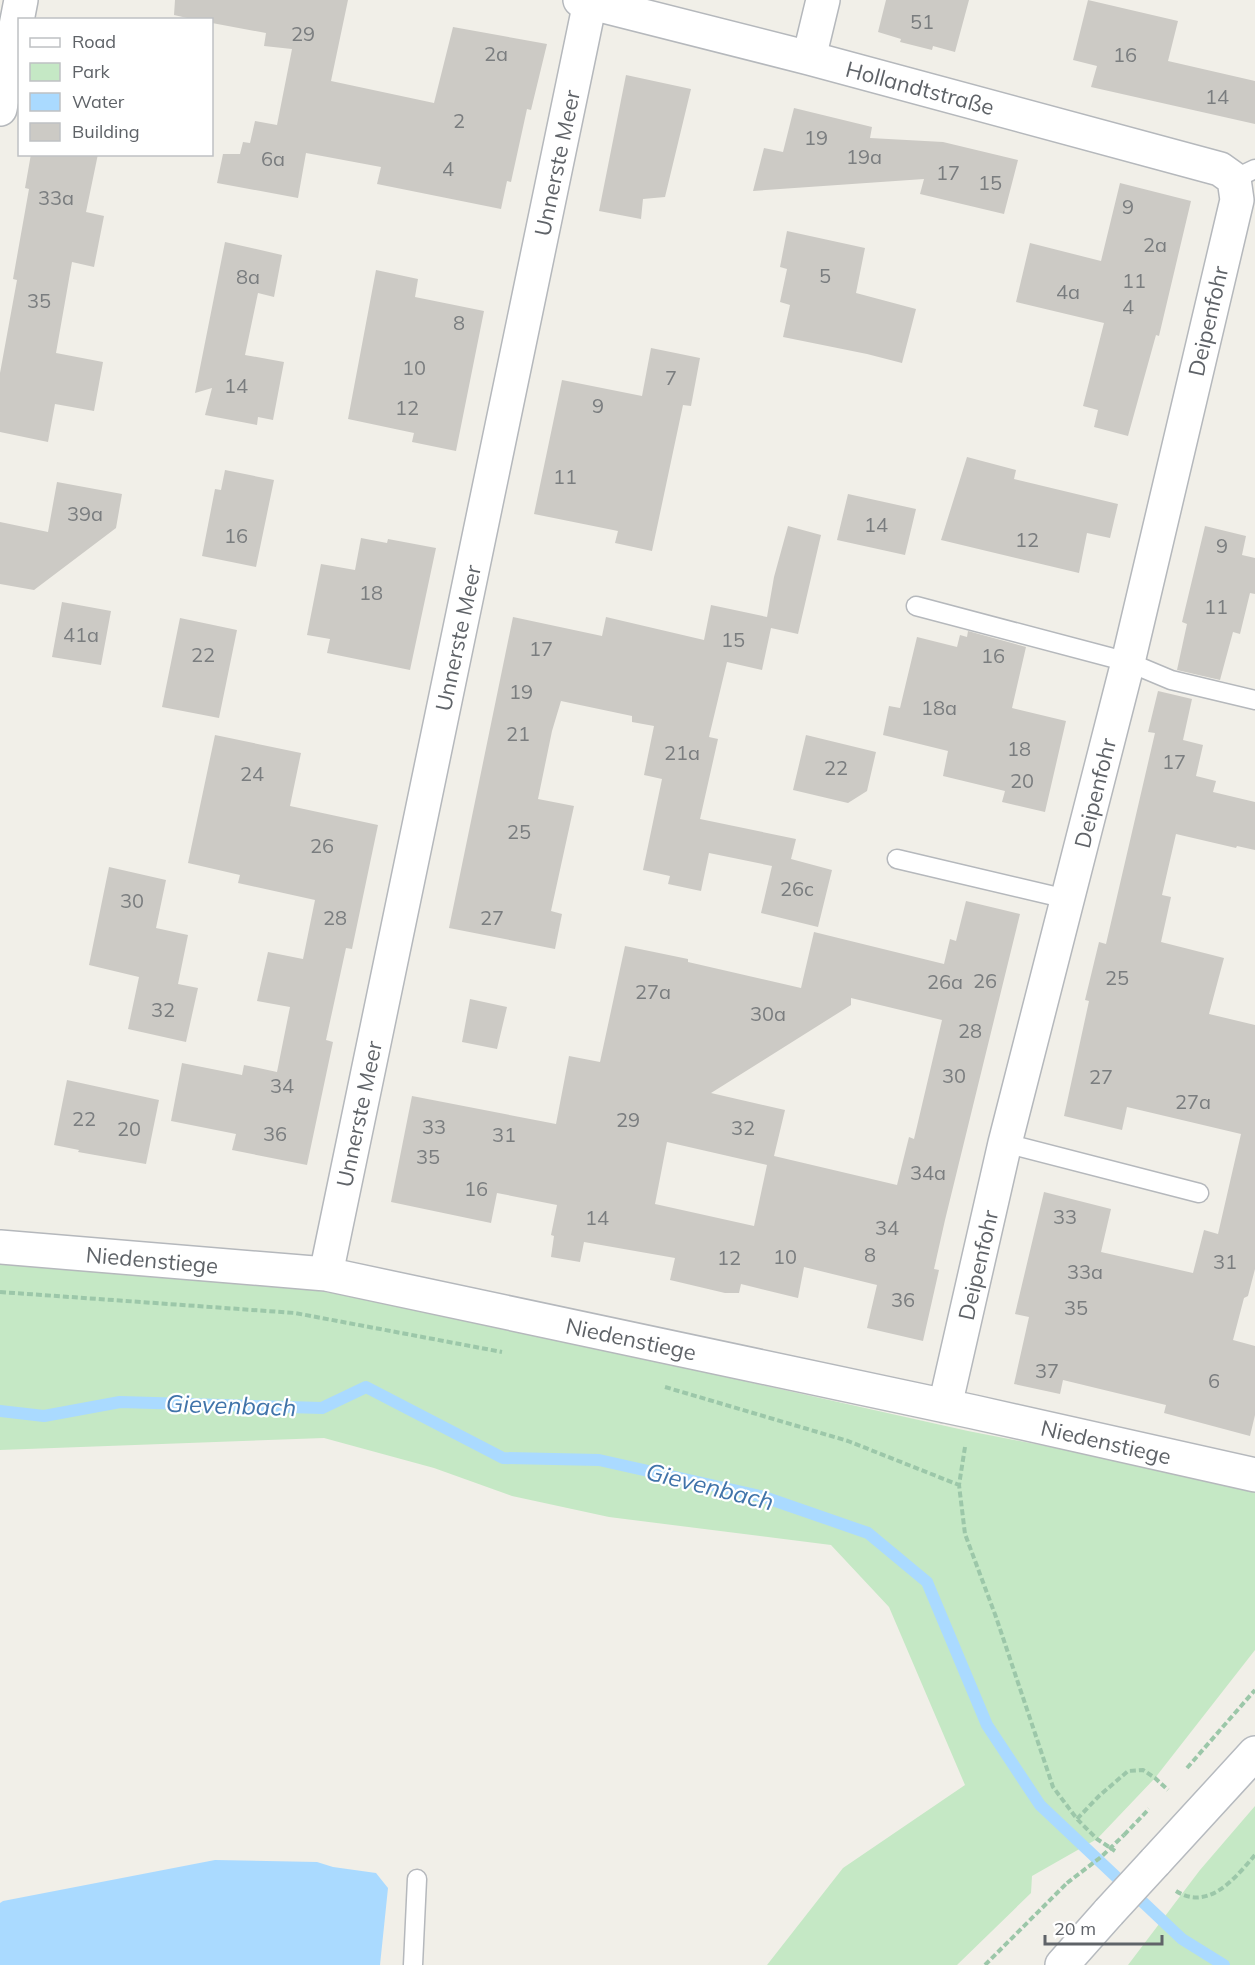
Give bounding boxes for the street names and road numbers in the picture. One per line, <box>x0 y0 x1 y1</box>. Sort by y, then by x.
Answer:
street label: Hollandtstraße <box>843 55 997 121</box>
street label: Unnerste Meer <box>528 87 586 239</box>
street label: Deipenfohr <box>1182 263 1234 379</box>
street label: Unnerste Meer <box>429 562 487 714</box>
street label: Deipenfohr <box>1068 735 1122 851</box>
street label: Unnerste Meer <box>330 1038 388 1190</box>
street label: Deipenfohr <box>952 1207 1004 1323</box>
street label: Niedenstiege <box>85 1240 219 1280</box>
street label: Niedenstiege <box>563 1312 699 1366</box>
street label: Niedenstiege <box>1038 1413 1174 1471</box>

